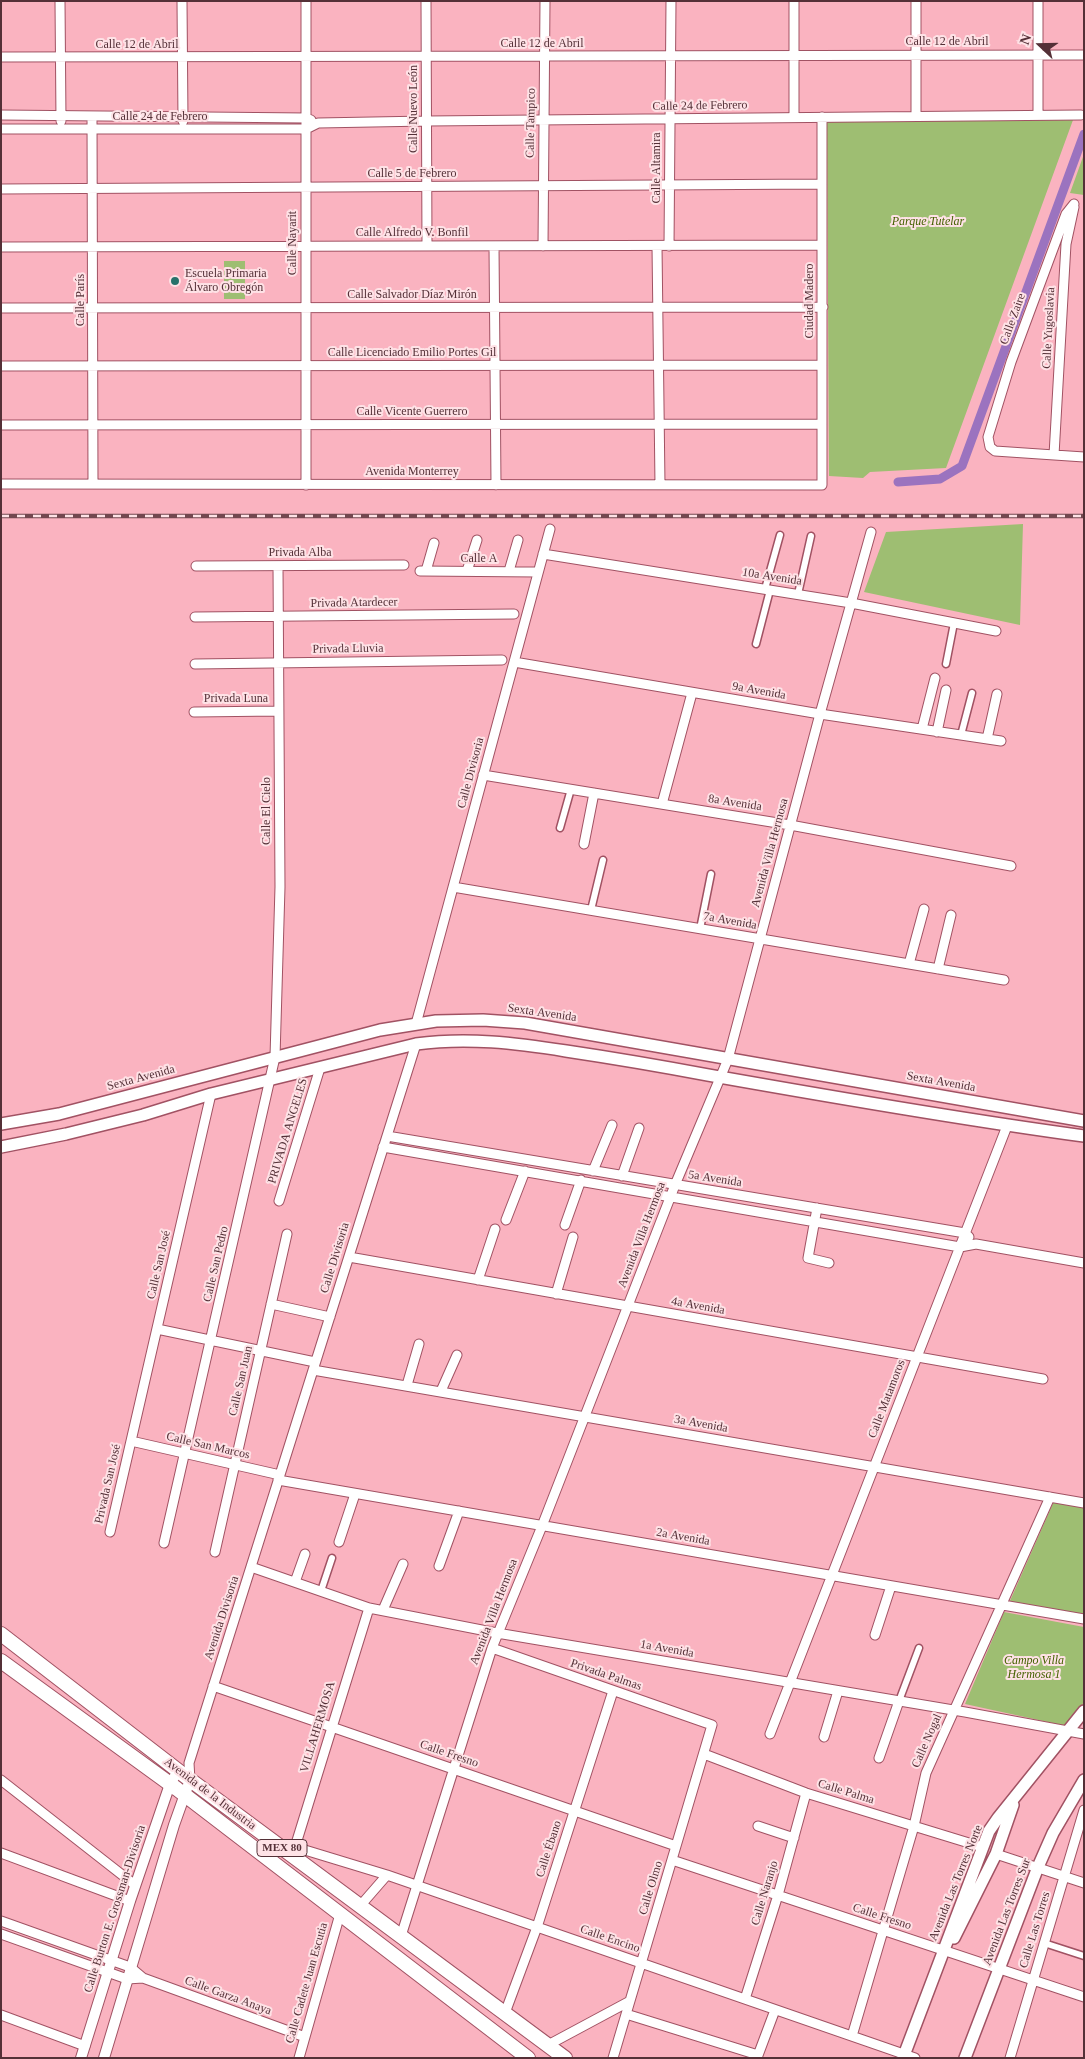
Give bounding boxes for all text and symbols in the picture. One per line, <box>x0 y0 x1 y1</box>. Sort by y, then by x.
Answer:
north arrow <box>1015 20 1065 70</box>
text: N <box>1017 32 1034 47</box>
street label: Calle 12 de Abril <box>906 35 988 49</box>
street label: Calle 12 de Abril <box>501 37 583 51</box>
street label: Calle 12 de Abril <box>96 38 178 52</box>
street label: Calle Nuevo León <box>407 65 421 153</box>
street label: Calle Tampico <box>523 88 539 158</box>
street label: Calle 24 de Febrero <box>652 98 748 114</box>
street label: Calle 24 de Febrero <box>113 110 207 124</box>
street label: Calle Altamira <box>650 133 664 203</box>
street label: Calle 5 de Febrero <box>368 167 456 181</box>
street label: Calle Nayarit <box>286 211 300 275</box>
park label: Parque Tutelar <box>892 215 964 229</box>
street label: Calle Alfredo V. Bonfil <box>356 226 468 240</box>
street label: Ciudad Madero <box>803 264 817 338</box>
place label: Escuela Primaria Álvaro Obregón <box>185 267 267 295</box>
street label: Calle París <box>74 274 88 326</box>
marker: Escuela Primaria Álvaro Obregón <box>169 275 181 287</box>
street label: Calle Yugoslavia <box>1040 287 1058 369</box>
street label: Calle Salvador Díaz Mirón <box>347 288 477 302</box>
street label: Calle Zaire <box>997 291 1029 347</box>
street label: Calle Licenciado Emilio Portes Gil <box>328 346 496 360</box>
street label: Calle Vicente Guerrero <box>356 405 468 419</box>
street label: Avenida Monterrey <box>365 465 459 479</box>
street label: Privada Alba <box>269 546 331 560</box>
street label: Calle A <box>461 552 497 566</box>
street label: 10a Avenida <box>741 565 803 589</box>
street label: Privada Atardecer <box>310 595 398 611</box>
street label: Privada Lluvia <box>312 641 384 657</box>
street label: 9a Avenida <box>731 679 787 703</box>
street label: Privada Luna <box>204 692 268 706</box>
street label: Calle Divisoria <box>455 736 487 810</box>
street label: Calle El Cielo <box>260 777 274 845</box>
street label: 8a Avenida <box>707 792 763 814</box>
street label: Avenida Villa Hermosa <box>749 797 791 909</box>
street label: 7a Avenida <box>702 909 758 933</box>
street label: Sexta Avenida <box>507 1001 577 1025</box>
street label: Sexta Avenida <box>106 1062 176 1094</box>
street label: Sexta Avenida <box>906 1069 976 1095</box>
street label: PRIVADA ANGELES <box>265 1077 311 1185</box>
street label: 5a Avenida <box>687 1168 743 1190</box>
street label: Avenida Villa Hermosa <box>615 1180 669 1290</box>
street label: Calle Divisoria <box>317 1221 353 1295</box>
street label: Calle San Pedro <box>200 1225 232 1303</box>
street label: Calle San José <box>144 1229 174 1301</box>
street label: 4a Avenida <box>670 1294 726 1318</box>
street label: Calle San Juan <box>226 1345 256 1417</box>
street label: Calle Matamoros <box>865 1358 909 1440</box>
street label: 3a Avenida <box>673 1412 729 1436</box>
street label: Calle San Marcos <box>165 1429 251 1463</box>
street label: Privada San José <box>92 1443 124 1525</box>
street label: 2a Avenida <box>655 1525 711 1549</box>
street label: Avenida Villa Hermosa <box>467 1557 521 1667</box>
street label: Avenida Divisoria <box>202 1574 242 1662</box>
street label: 1a Avenida <box>639 1637 695 1661</box>
park label: Campo Villa Hermosa 1 <box>1004 1654 1064 1682</box>
street label: Privada Palmas <box>569 1656 643 1694</box>
street label: VILLAHERMOSA <box>297 1680 339 1774</box>
street label: Calle Nogal <box>909 1712 945 1770</box>
street label: Calle Fresno <box>418 1737 480 1771</box>
street label: Avenida de la Industria <box>161 1755 259 1833</box>
street label: Calle Palma <box>816 1777 876 1807</box>
street label: Calle Ébano <box>533 1819 565 1879</box>
street label: Calle Burton E. Grossman-Divisoria <box>81 1823 149 1995</box>
street label: Avenida Las Torres Norte <box>926 1823 986 1943</box>
road number: MEX 80 <box>257 1840 307 1856</box>
street label: Avenida Las Torres Sur <box>980 1857 1034 1967</box>
street label: Calle Olmo <box>636 1859 666 1917</box>
street label: Calle Naranjo <box>748 1859 782 1927</box>
street label: Calle Las Torres <box>1017 1890 1053 1970</box>
street label: Calle Fresno <box>851 1901 913 1933</box>
street label: Calle Cadete Juan Escutia <box>283 1921 331 2045</box>
street label: Calle Encino <box>578 1922 642 1956</box>
street label: Calle Garza Anaya <box>183 1974 273 2018</box>

